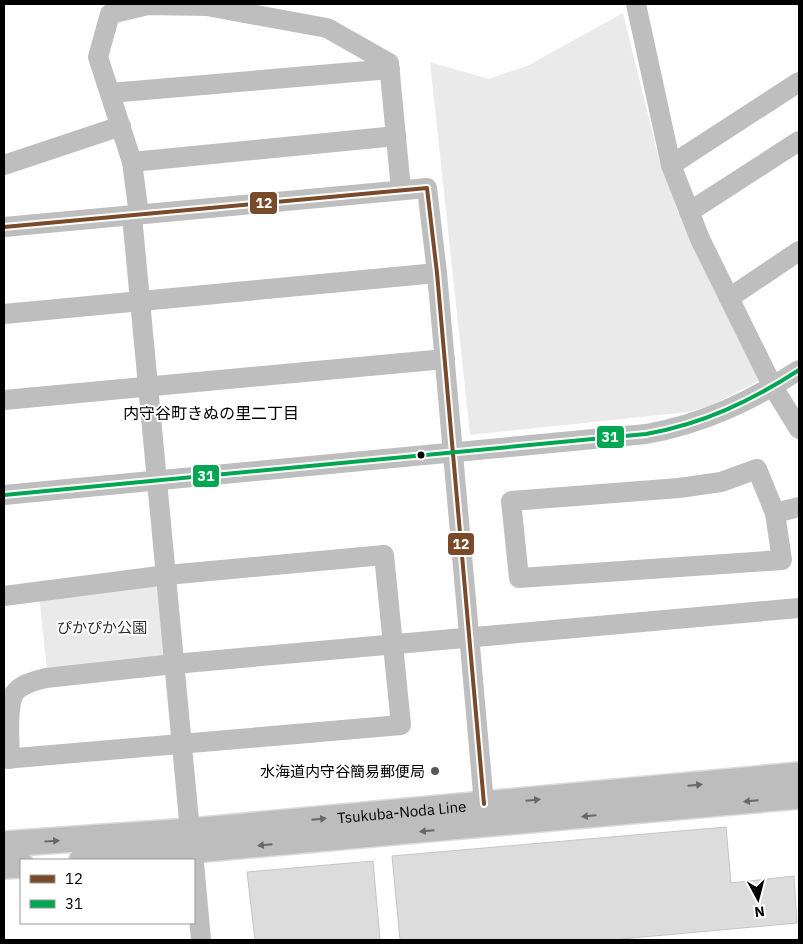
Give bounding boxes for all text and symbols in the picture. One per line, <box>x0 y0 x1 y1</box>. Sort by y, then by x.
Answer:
line badge: 12 <box>249 191 278 215</box>
text: 12 <box>256 194 272 212</box>
district label: 内守谷町きぬの里二丁目 <box>123 403 299 423</box>
line badge: 31 <box>596 425 625 449</box>
text: 31 <box>602 428 619 446</box>
unlabelled marker <box>416 450 426 460</box>
line badge: 31 <box>192 464 220 488</box>
text: 31 <box>198 467 215 485</box>
line badge: 12 <box>447 532 475 556</box>
text: 12 <box>453 535 469 553</box>
park label: ぴかぴか公園 <box>57 618 147 637</box>
place label: 水海道内守谷簡易郵便局 <box>260 762 425 781</box>
marker: 水海道内守谷簡易郵便局 <box>429 765 441 777</box>
one-way arrow <box>687 781 703 789</box>
street label: Tsukuba-Noda Line <box>336 796 467 827</box>
one-way arrow <box>525 796 541 804</box>
one-way arrow <box>742 797 758 805</box>
one-way arrow <box>581 812 597 820</box>
one-way arrow <box>311 815 327 823</box>
one-way arrow <box>419 827 435 835</box>
one-way arrow <box>45 836 61 844</box>
one-way arrow <box>257 841 273 849</box>
legend <box>20 859 195 924</box>
text: 12 <box>65 869 83 888</box>
north arrow <box>733 874 783 924</box>
text: 31 <box>65 894 83 913</box>
text: N <box>753 902 766 921</box>

